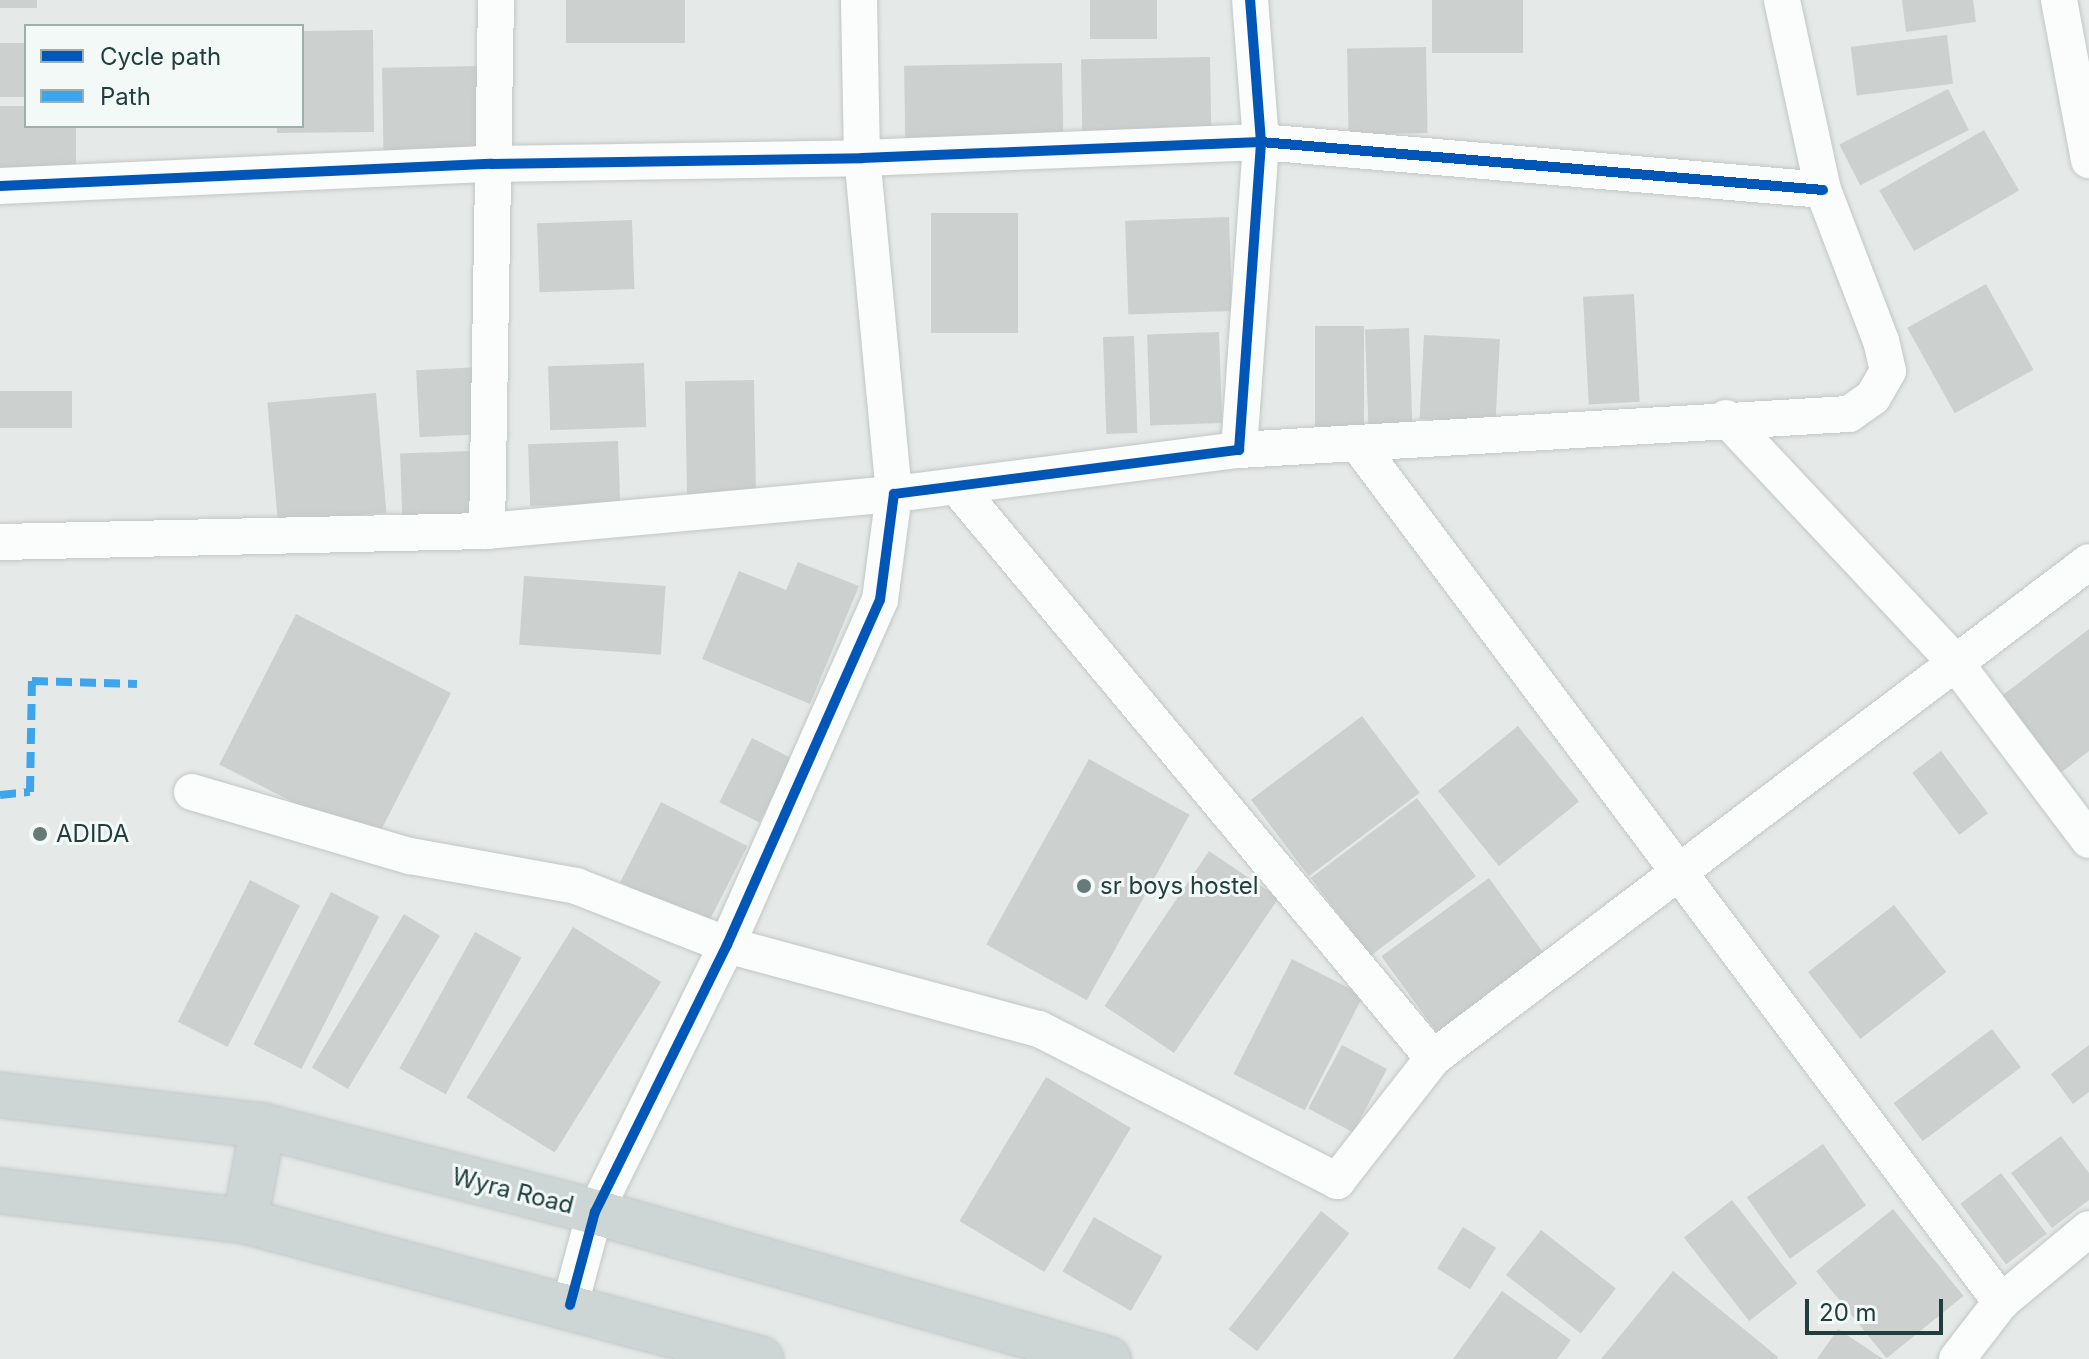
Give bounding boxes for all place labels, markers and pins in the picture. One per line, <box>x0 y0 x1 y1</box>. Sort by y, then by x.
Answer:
place label: ADIDA <box>56 820 129 848</box>
marker: ADIDA <box>31 825 49 843</box>
place label: sr boys hostel <box>1100 872 1259 900</box>
marker: sr boys hostel <box>1075 877 1093 895</box>

